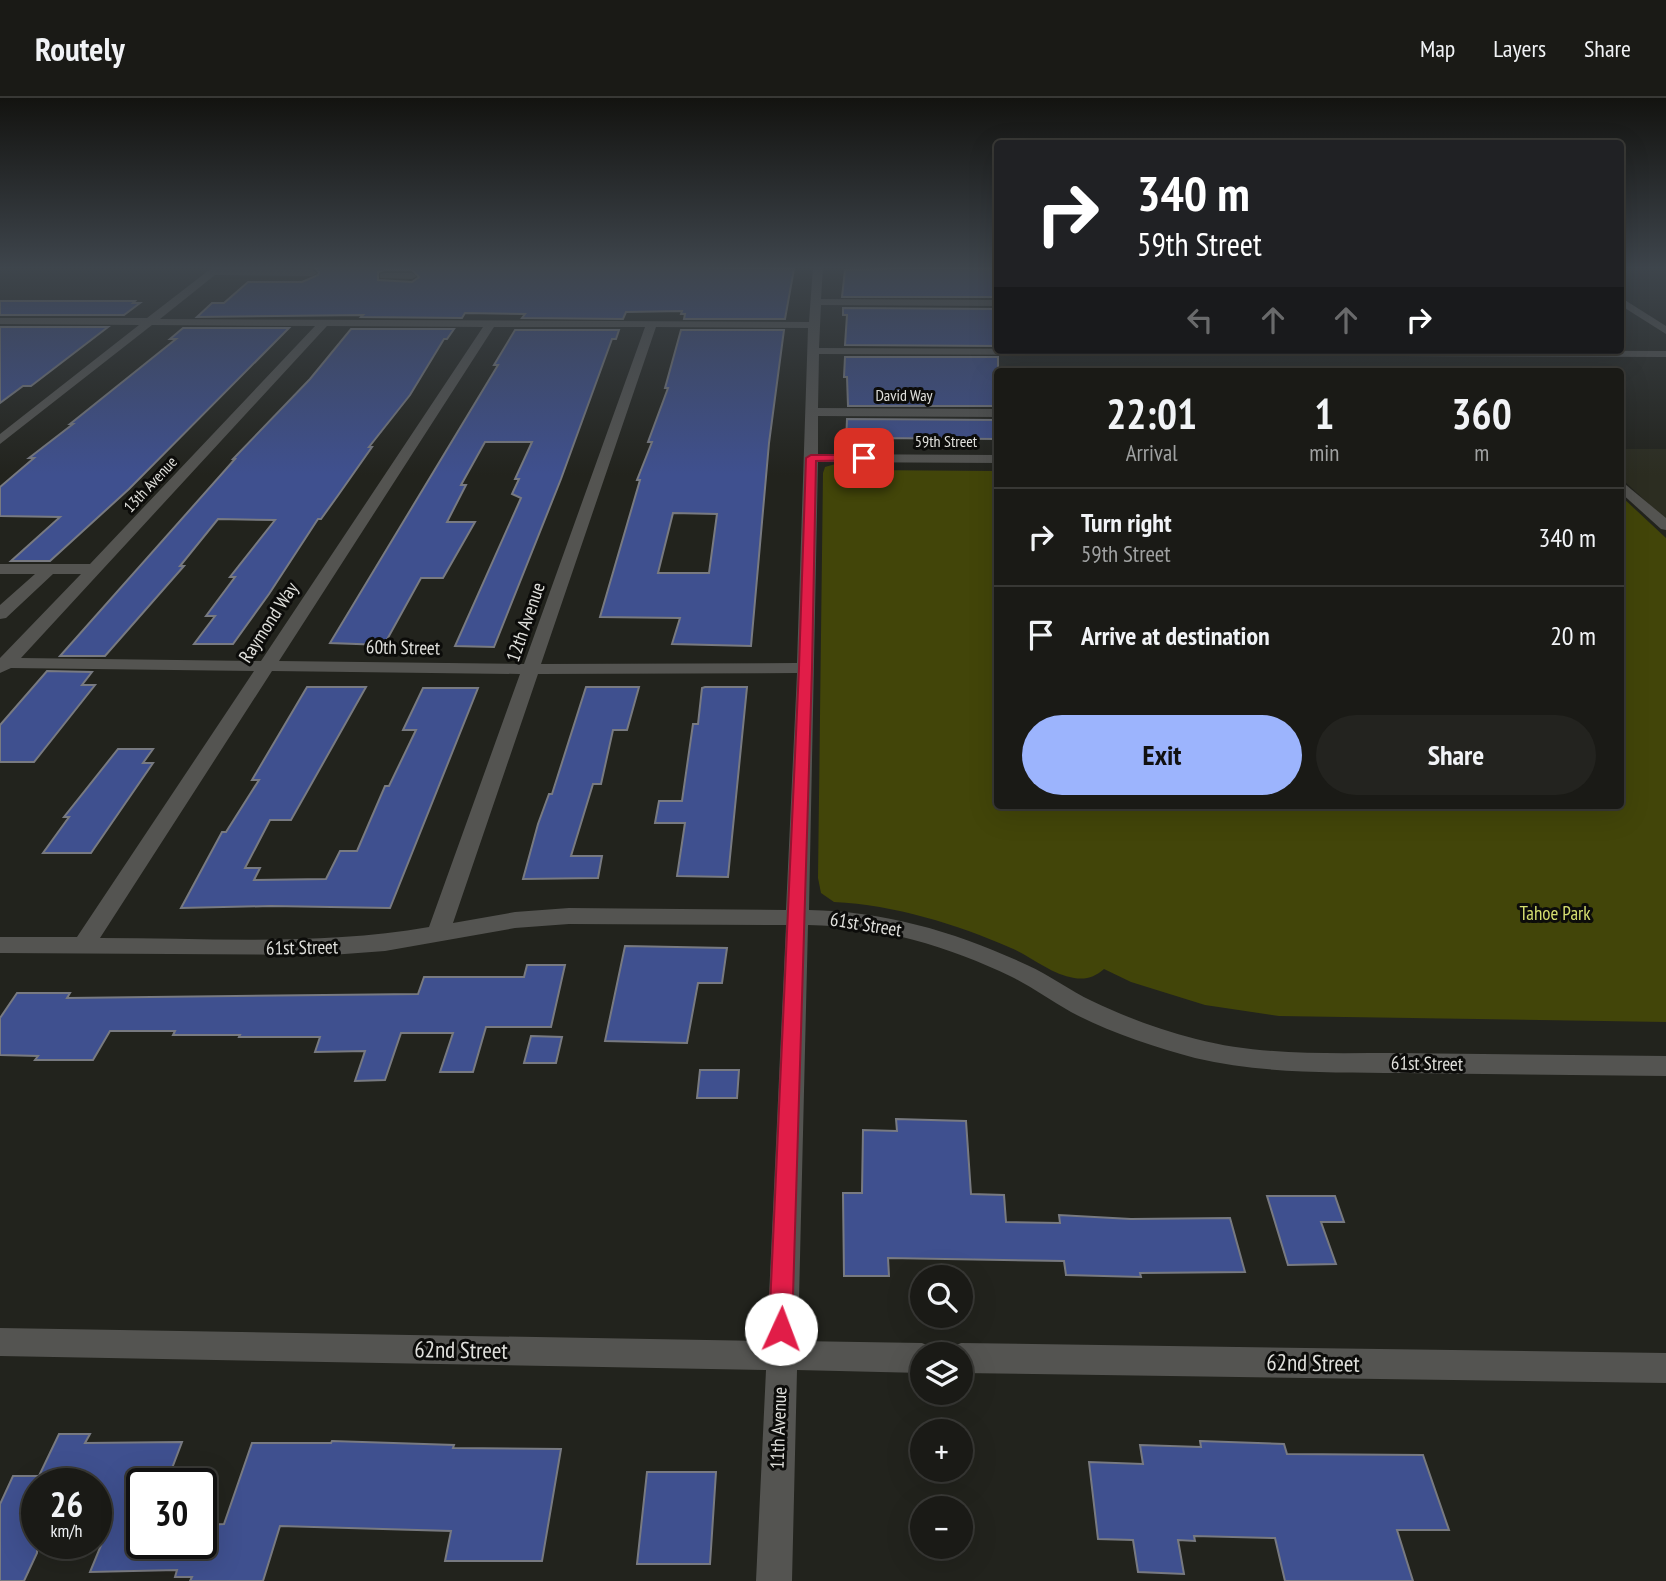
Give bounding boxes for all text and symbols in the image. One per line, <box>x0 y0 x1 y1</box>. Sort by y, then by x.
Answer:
text: Routely <box>35 27 125 70</box>
text: Map <box>1420 33 1455 64</box>
text: Layers <box>1493 33 1546 64</box>
text: Share <box>1584 33 1631 64</box>
text: 340 m <box>1137 161 1250 225</box>
icon: right <box>1022 168 1113 259</box>
text: 59th Street <box>1137 223 1262 265</box>
icon: left <box>1181 301 1219 339</box>
icon: ahead <box>1254 301 1292 339</box>
icon: ahead <box>1327 301 1365 339</box>
icon: right <box>1400 301 1438 339</box>
street label: David Way <box>875 385 933 405</box>
text: 22:01 <box>1106 386 1197 441</box>
text: 1 <box>1314 386 1334 441</box>
text: 360 <box>1452 386 1512 441</box>
pin <box>834 428 894 488</box>
street label: 59th Street <box>915 431 978 451</box>
text: Arrival <box>1126 438 1178 467</box>
text: min <box>1309 438 1339 467</box>
text: m <box>1474 438 1489 467</box>
icon: arrive <box>845 439 883 477</box>
street label: 13th Avenue <box>119 452 181 516</box>
text: Turn right <box>1081 506 1172 539</box>
icon: right <box>1022 518 1060 556</box>
text: 340 m <box>1538 521 1596 554</box>
text: 59th Street <box>1081 539 1171 568</box>
street label: Raymond Way <box>233 576 303 667</box>
street label: 12th Avenue <box>500 579 550 665</box>
icon: arrive <box>1022 616 1060 654</box>
text: Arrive at destination <box>1081 619 1270 652</box>
text: 20 m <box>1550 619 1596 652</box>
street label: 60th Street <box>366 634 441 660</box>
button: Exit <box>1022 715 1302 795</box>
button: Share <box>1316 715 1596 795</box>
park label: Tahoe Park <box>1519 901 1591 925</box>
street label: 61st Street <box>829 907 904 942</box>
street label: 61st Street <box>266 934 339 960</box>
street label: 61st Street <box>1391 1050 1464 1076</box>
map controls <box>910 1265 973 1559</box>
button: search <box>910 1265 973 1328</box>
position arrow <box>744 1292 818 1366</box>
street label: 62nd Street <box>414 1334 509 1365</box>
button: layers <box>910 1342 973 1405</box>
street label: 62nd Street <box>1266 1347 1361 1378</box>
street label: 11th Avenue <box>765 1386 791 1470</box>
button: + <box>910 1419 973 1482</box>
speed limit sign: 30 <box>126 1468 217 1559</box>
text: 26 <box>50 1481 83 1527</box>
button: − <box>910 1496 973 1559</box>
text: km/h <box>51 1519 82 1542</box>

